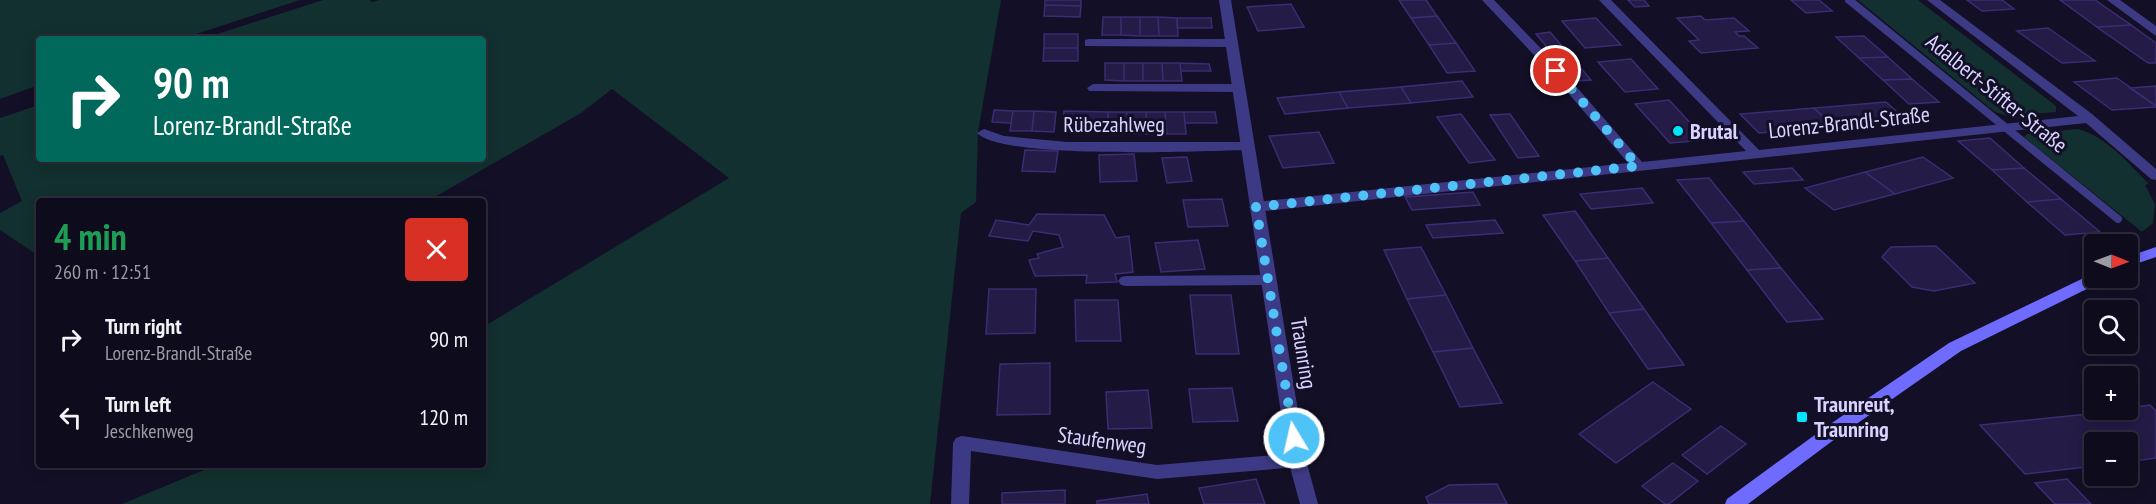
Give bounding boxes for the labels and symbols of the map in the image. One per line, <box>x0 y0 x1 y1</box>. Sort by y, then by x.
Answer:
street label: Adalbert-Stifter-Straße <box>1921 27 2073 159</box>
pin <box>1530 45 1581 96</box>
street label: Lorenz-Brandl-Straße <box>1767 100 1931 144</box>
street label: Rübezahlweg <box>1063 110 1165 138</box>
place label: Brutal <box>1690 117 1739 145</box>
marker: Brutal <box>1671 124 1685 138</box>
north arrow <box>2084 234 2138 288</box>
street label: Traunring <box>1285 315 1323 391</box>
place label: Traunreut, Traunring <box>1814 390 1895 443</box>
position arrow <box>1262 406 1326 470</box>
marker: Traunreut, Traunring <box>1795 410 1809 424</box>
street label: Staufenweg <box>1056 420 1148 460</box>

